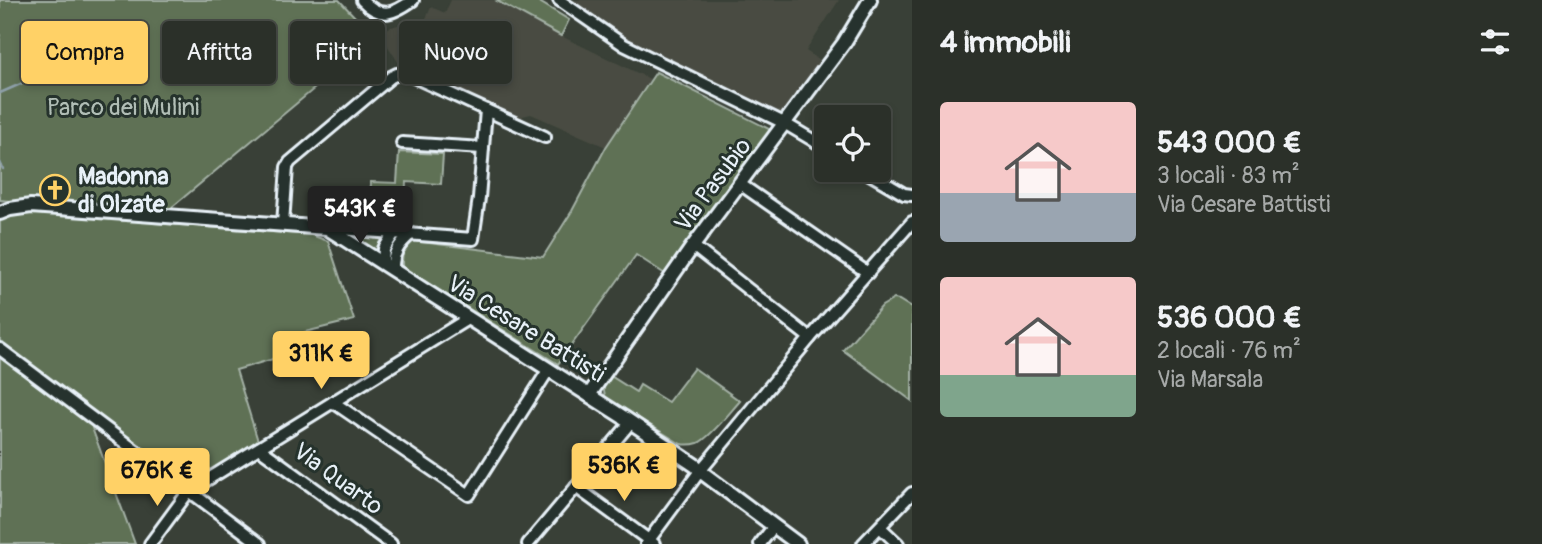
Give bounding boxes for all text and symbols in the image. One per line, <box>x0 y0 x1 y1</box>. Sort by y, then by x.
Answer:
chip: Compra <box>21 21 148 84</box>
chip: Affitta <box>162 21 276 84</box>
chip: Filtri <box>290 21 385 84</box>
chip: Nuovo <box>399 21 512 84</box>
icon: filters <box>1476 23 1514 61</box>
text: 4 immobili <box>940 24 1070 61</box>
park label: Parco dei Mulini <box>47 93 199 122</box>
map controls <box>814 105 891 182</box>
button: locate <box>814 105 891 182</box>
text: 543 000 € <box>1157 124 1302 161</box>
icon: home <box>996 130 1080 214</box>
street label: Via Pasubio <box>668 132 758 238</box>
text: 3 locali · 83 m² <box>1157 161 1300 190</box>
place label: Madonna di Olzate <box>78 162 169 219</box>
church icon: Madonna di Olzate <box>38 173 72 207</box>
pin: 543K € <box>303 187 417 246</box>
text: Via Cesare Battisti <box>1157 190 1330 219</box>
text: 543K € <box>324 194 396 223</box>
street label: Via Cesare Battisti <box>442 269 610 389</box>
text: 536 000 € <box>1157 299 1302 336</box>
icon: home <box>996 305 1080 389</box>
pin: 311K € <box>264 332 378 391</box>
text: 2 locali · 76 m² <box>1157 336 1301 365</box>
text: 311K € <box>289 339 353 368</box>
text: Via Marsala <box>1157 365 1263 394</box>
street label: Via Quarto <box>287 437 389 521</box>
pin: 536K € <box>567 444 681 503</box>
pin: 676K € <box>100 448 214 508</box>
text: 536K € <box>588 451 660 480</box>
text: 676K € <box>121 456 193 485</box>

